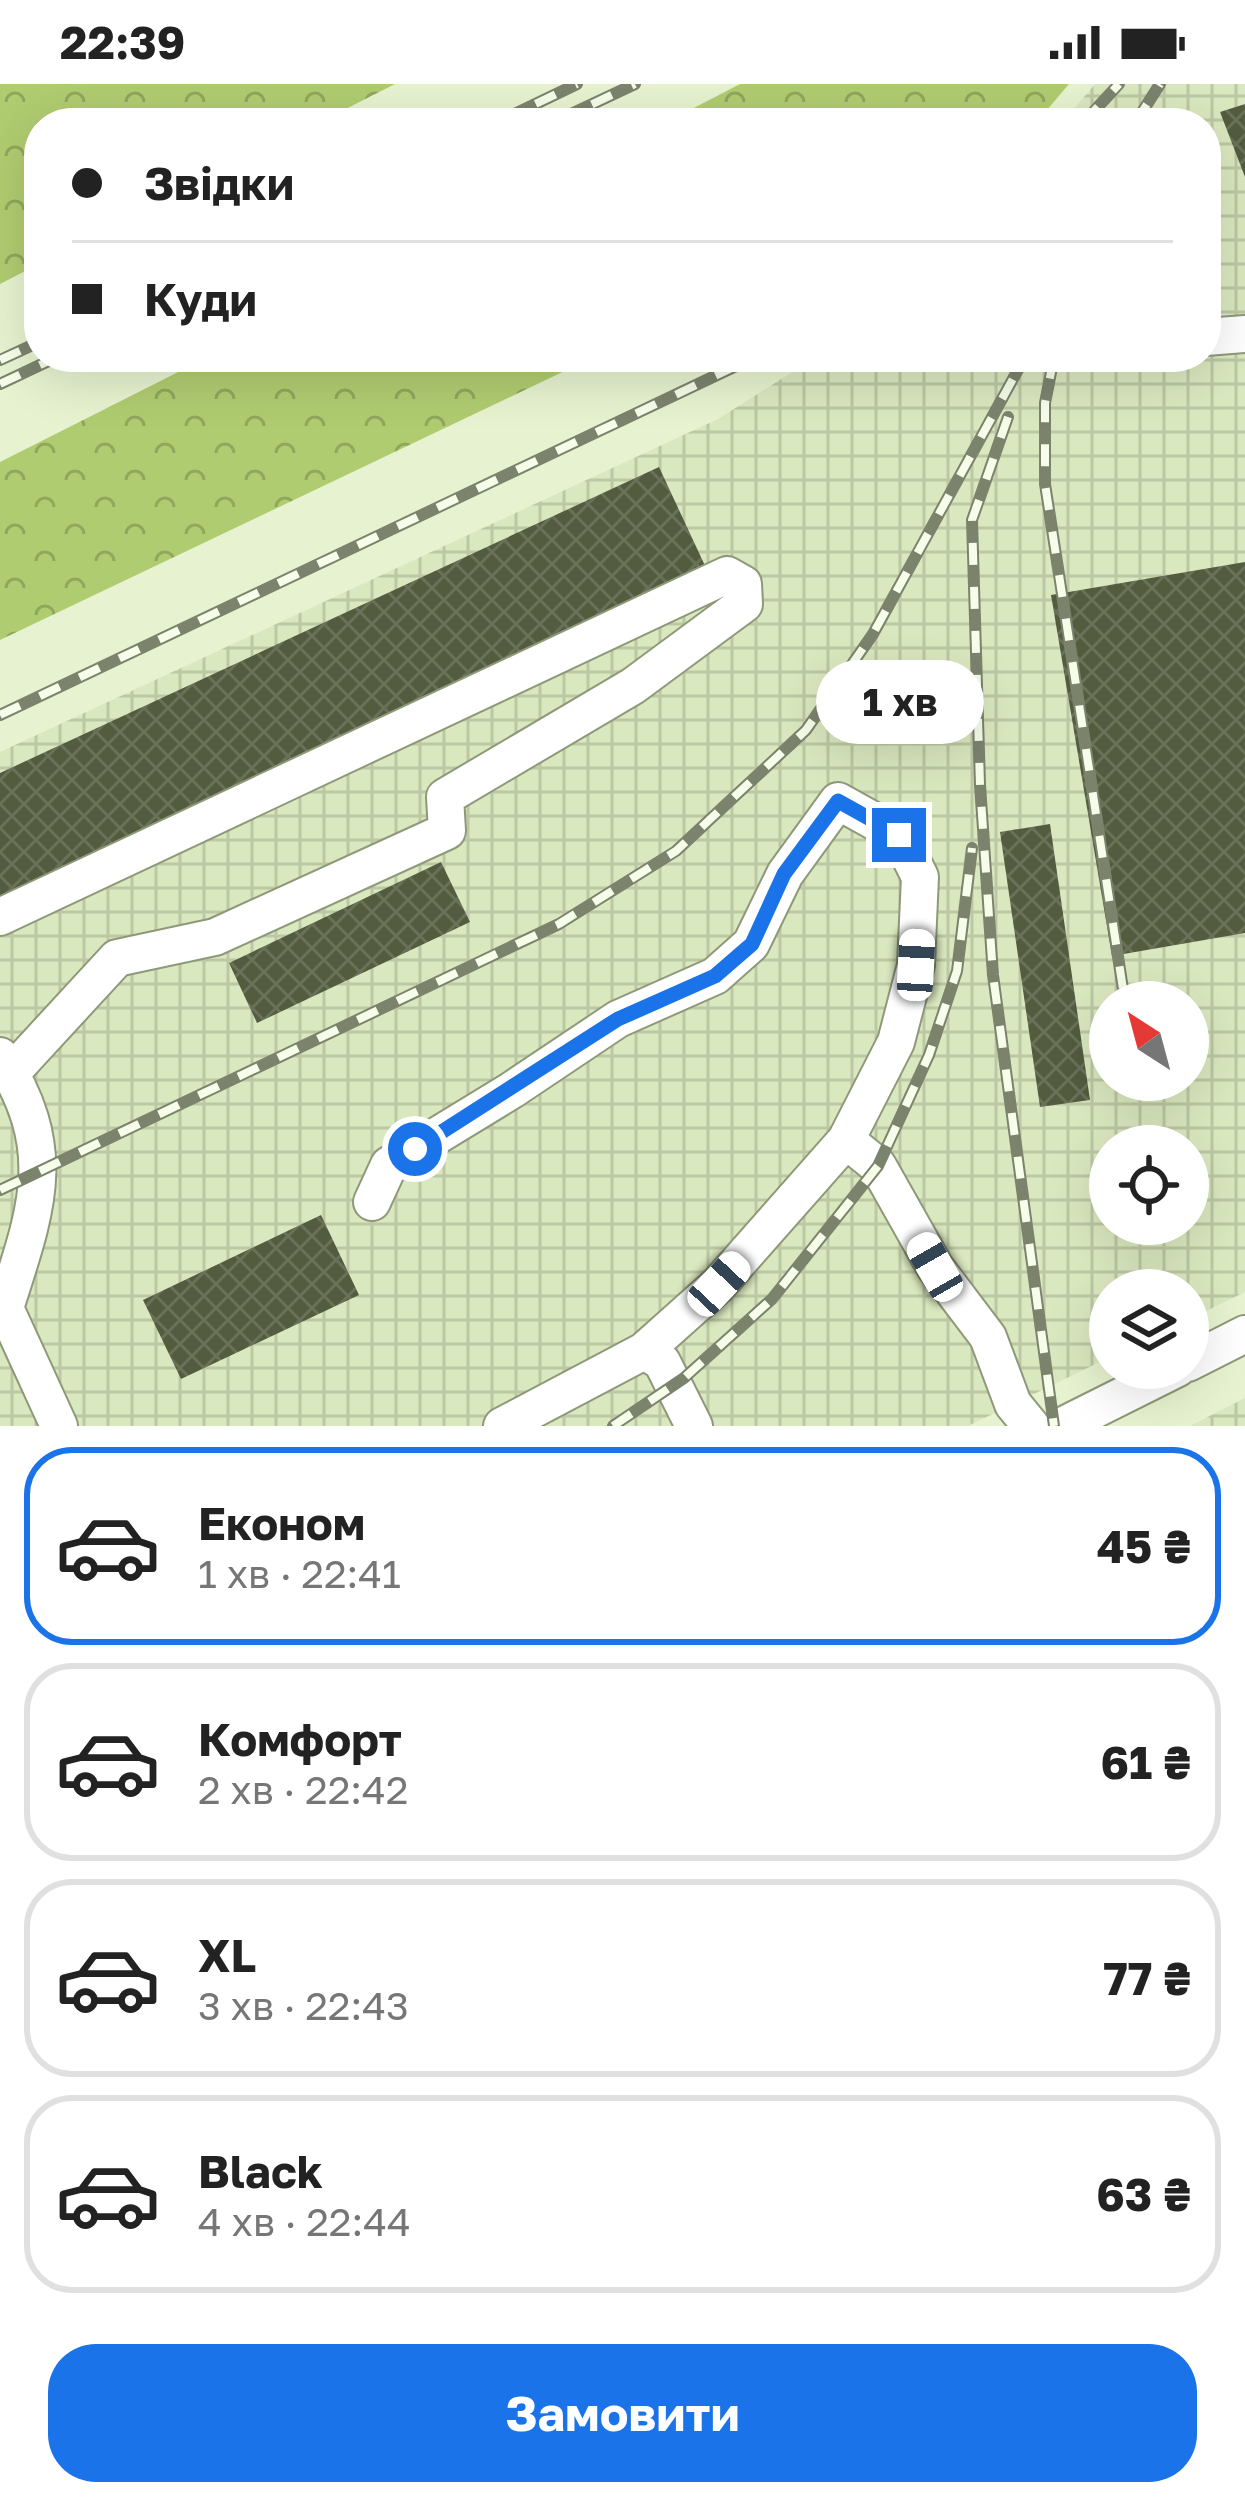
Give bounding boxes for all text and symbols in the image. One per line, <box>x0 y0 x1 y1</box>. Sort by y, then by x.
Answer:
text: 22:39 <box>60 15 185 69</box>
text: Звідки <box>144 156 294 210</box>
text: Куди <box>144 272 257 326</box>
callout: 1 хв <box>815 661 983 745</box>
text: 1 хв <box>862 678 938 725</box>
route end <box>872 808 926 862</box>
car <box>896 928 936 1002</box>
north arrow <box>1089 981 1209 1101</box>
map controls <box>1089 981 1209 1389</box>
route start <box>388 1122 442 1176</box>
button: locate <box>1089 1125 1209 1245</box>
car <box>901 1227 969 1307</box>
car <box>681 1245 757 1323</box>
button: layers <box>1089 1269 1209 1389</box>
icon: car <box>54 1492 162 1600</box>
text: Економ <box>198 1496 365 1550</box>
text: 45 ₴ <box>1097 1519 1191 1573</box>
text: 1 хв · 22:41 <box>198 1550 401 1597</box>
icon: car <box>54 1708 162 1816</box>
text: Комфорт <box>198 1712 402 1766</box>
text: 61 ₴ <box>1101 1735 1191 1789</box>
text: 2 хв · 22:42 <box>198 1766 408 1813</box>
icon: car <box>54 1924 162 2032</box>
text: XL <box>198 1928 256 1982</box>
text: 77 ₴ <box>1103 1951 1191 2005</box>
text: 3 хв · 22:43 <box>198 1982 409 2029</box>
icon: car <box>54 2140 162 2248</box>
text: Black <box>198 2144 323 2198</box>
text: 63 ₴ <box>1096 2167 1191 2221</box>
text: 4 хв · 22:44 <box>198 2198 411 2245</box>
button: Замовити <box>48 2344 1197 2482</box>

